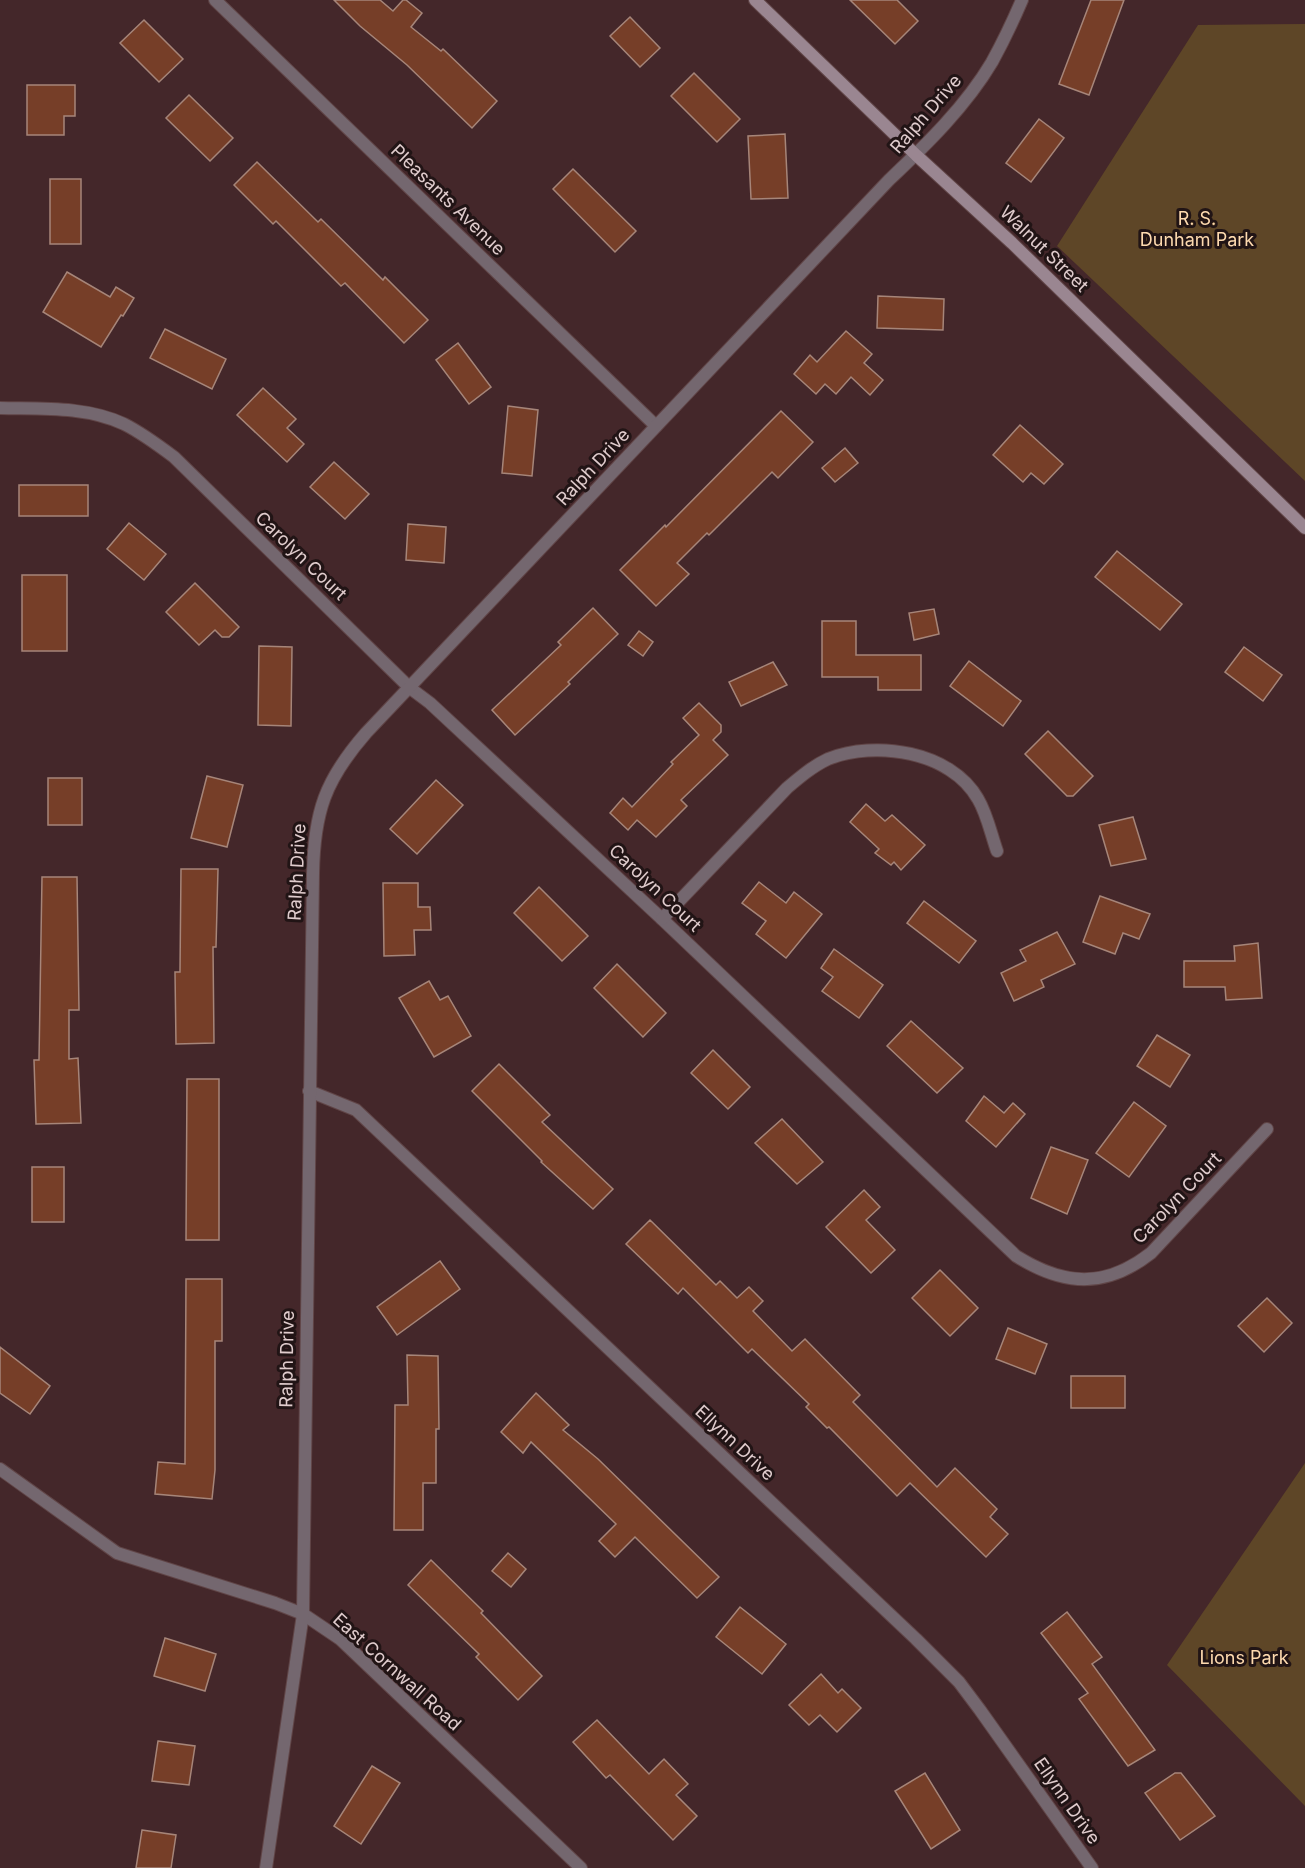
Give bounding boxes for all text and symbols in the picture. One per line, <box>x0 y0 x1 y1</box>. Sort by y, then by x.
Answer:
street label: Ralph Drive <box>886 70 965 157</box>
street label: Pleasants Avenue <box>387 140 510 259</box>
street label: Walnut Street <box>996 201 1093 296</box>
park label: R. S. Dunham Park <box>1140 208 1254 250</box>
street label: Ralph Drive <box>552 424 634 509</box>
street label: Carolyn Court <box>251 507 351 604</box>
street label: Ralph Drive <box>283 823 310 921</box>
street label: Carolyn Court <box>605 840 706 936</box>
street label: Carolyn Court <box>1128 1148 1225 1248</box>
street label: Ralph Drive <box>275 1310 298 1408</box>
street label: Ellynn Drive <box>691 1401 779 1485</box>
street label: East Cornwall Road <box>329 1609 466 1735</box>
park label: Lions Park <box>1199 1647 1289 1668</box>
street label: Ellynn Drive <box>1030 1753 1105 1848</box>

